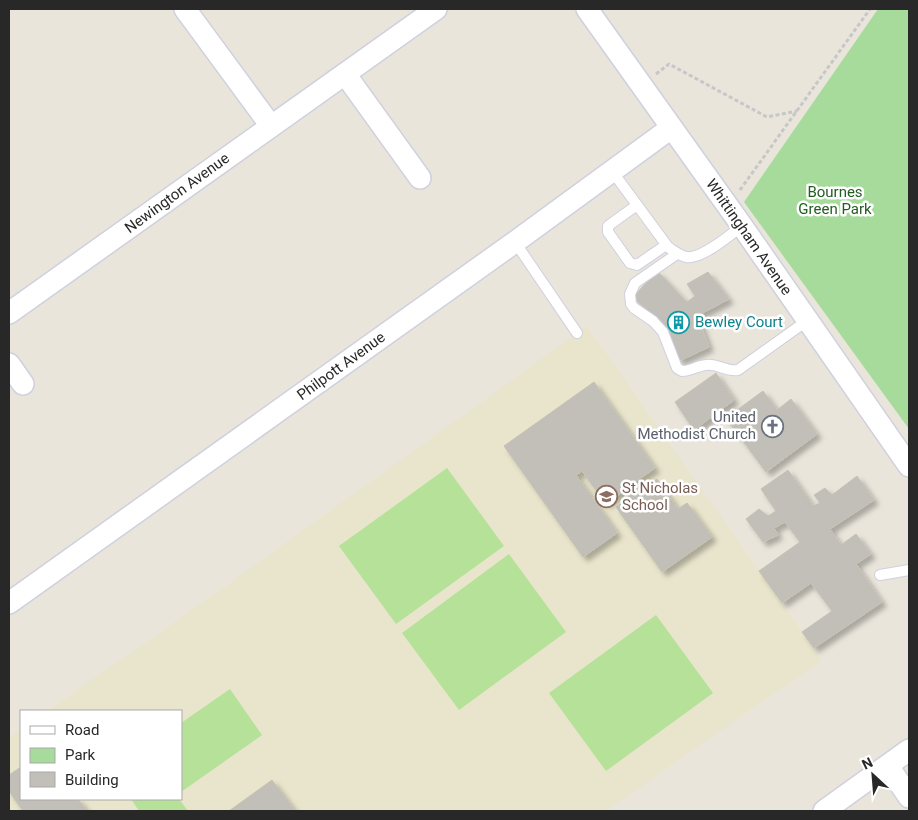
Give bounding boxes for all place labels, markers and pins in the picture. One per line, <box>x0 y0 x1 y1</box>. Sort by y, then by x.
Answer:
building icon: Bewley Court <box>667 310 691 334</box>
place label: Bewley Court <box>695 313 783 331</box>
place label: United Methodist Church <box>637 408 756 443</box>
church icon: United Methodist Church <box>760 414 784 438</box>
place label: St Nicholas School <box>622 479 698 514</box>
school or university icon: St Nicholas School <box>594 485 618 509</box>

